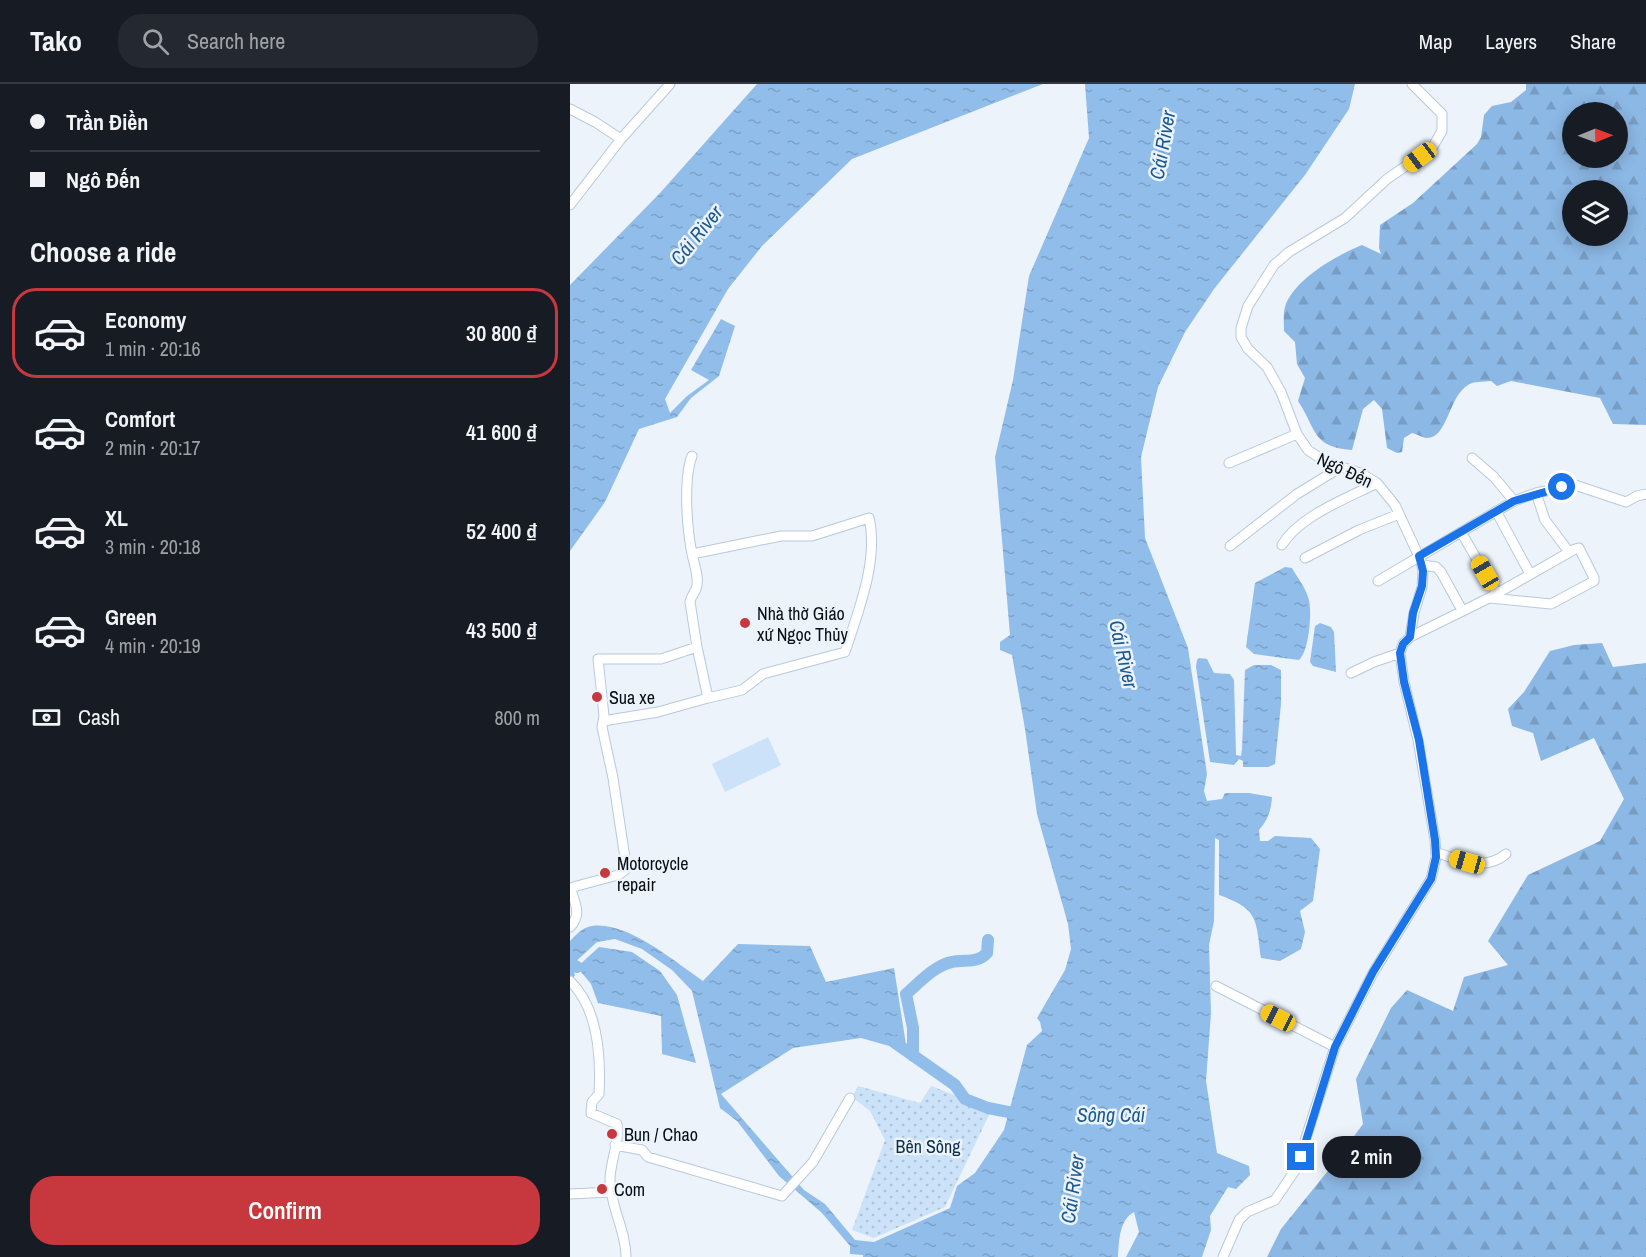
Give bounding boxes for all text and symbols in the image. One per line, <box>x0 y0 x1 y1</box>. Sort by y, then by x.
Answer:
search box <box>118 14 538 68</box>
text: Tako <box>30 22 82 60</box>
icon: search <box>139 25 172 58</box>
text: Search here <box>187 26 285 56</box>
text: Map <box>1419 27 1452 56</box>
text: Layers <box>1485 27 1537 56</box>
text: Share <box>1570 27 1616 56</box>
north arrow <box>1562 102 1628 168</box>
map controls <box>1562 102 1628 246</box>
text: Trần Điền <box>66 107 148 137</box>
water label: Cái River <box>1143 108 1181 181</box>
car <box>1400 139 1440 175</box>
text: Ngô Đến <box>66 165 140 195</box>
button: layers <box>1562 180 1628 246</box>
water label: Cái River <box>664 199 729 270</box>
text: Choose a ride <box>30 234 176 270</box>
text: Economy <box>105 305 186 335</box>
icon: car <box>33 306 87 360</box>
text: 30 800 ₫ <box>466 318 537 348</box>
text: 1 min · 20:16 <box>105 335 201 362</box>
text: Comfort <box>105 404 175 434</box>
icon: car <box>33 405 87 459</box>
text: 41 600 ₫ <box>466 417 537 447</box>
text: 2 min · 20:17 <box>105 434 201 461</box>
street label: Ngô Đến <box>1313 446 1377 494</box>
route start <box>1548 473 1575 500</box>
text: XL <box>105 503 128 533</box>
icon: car <box>33 504 87 558</box>
text: 52 400 ₫ <box>466 516 537 546</box>
text: 3 min · 20:18 <box>105 533 201 560</box>
car <box>1468 553 1502 593</box>
place label: Nhà thờ Giáo xứ Ngọc Thủy <box>757 601 848 647</box>
text: Green <box>105 602 157 632</box>
icon: car <box>33 603 87 657</box>
text: 43 500 ₫ <box>466 615 537 645</box>
marker: Nhà thờ Giáo xứ Ngọc Thủy <box>738 616 752 630</box>
water label: Cái River <box>1103 617 1145 691</box>
text: 4 min · 20:19 <box>105 632 201 659</box>
place label: Sua xe <box>609 685 655 710</box>
marker: Sua xe <box>590 690 604 704</box>
icon: cash <box>30 701 63 734</box>
text: Cash <box>78 702 120 732</box>
text: 800 m <box>494 704 540 731</box>
car <box>1447 848 1487 876</box>
place label: Motorcycle repair <box>617 851 688 897</box>
marker: Motorcycle repair <box>598 866 612 880</box>
car <box>1258 1002 1298 1034</box>
water label: Sông Cái <box>1077 1101 1146 1128</box>
place label: Bun / Chao <box>624 1122 698 1147</box>
marker: Bun / Chao <box>605 1127 619 1141</box>
park label: Bên Sông <box>896 1134 961 1159</box>
callout: 2 min <box>1322 1136 1421 1178</box>
route end <box>1287 1143 1314 1170</box>
text: 2 min <box>1350 1143 1393 1170</box>
water label: Cái River <box>1054 1152 1090 1225</box>
button: Confirm <box>30 1176 540 1245</box>
place label: Com <box>614 1177 645 1202</box>
marker: Com <box>595 1182 609 1196</box>

